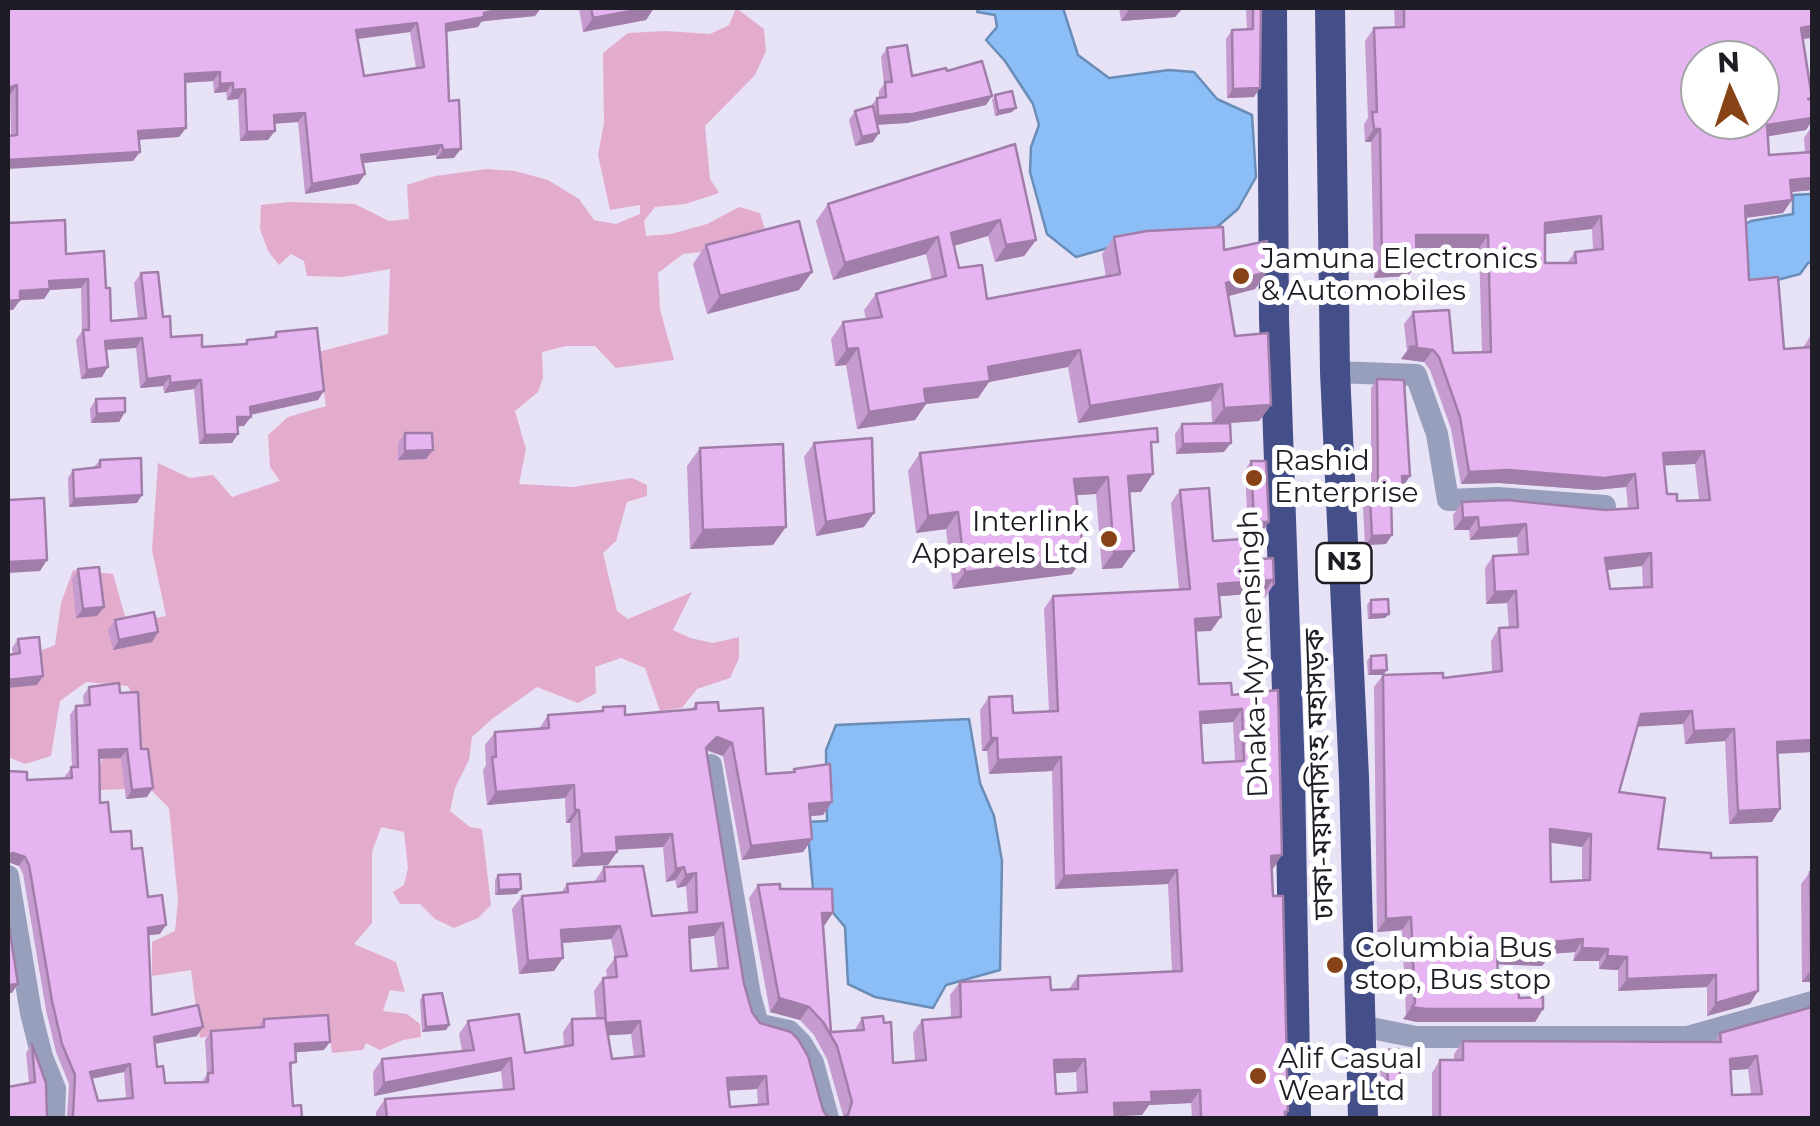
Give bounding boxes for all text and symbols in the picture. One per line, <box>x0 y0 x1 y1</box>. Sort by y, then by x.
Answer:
north arrow <box>1680 40 1780 140</box>
text: N <box>1716 44 1741 80</box>
place label: Jamuna Electronics & Automobiles <box>1261 243 1538 309</box>
marker: Jamuna Electronics & Automobiles <box>1230 265 1252 287</box>
place label: Rashid Enterprise <box>1274 445 1419 511</box>
marker: Rashid Enterprise <box>1243 467 1265 489</box>
place label: Interlink Apparels Ltd <box>912 506 1089 572</box>
street label: Dhaka-Mymensingh <box>1232 510 1276 798</box>
marker: Interlink Apparels Ltd <box>1098 528 1120 550</box>
road number: N3 <box>1316 543 1372 583</box>
street label: ঢাকা-ময়মনসিংহ মহাসড়ক <box>1298 628 1342 920</box>
place label: Columbia Bus stop, Bus stop <box>1355 932 1552 998</box>
marker: Columbia Bus stop, Bus stop <box>1324 954 1346 976</box>
place label: Alif Casual Wear Ltd <box>1278 1043 1423 1109</box>
marker: Alif Casual Wear Ltd <box>1247 1065 1269 1087</box>

